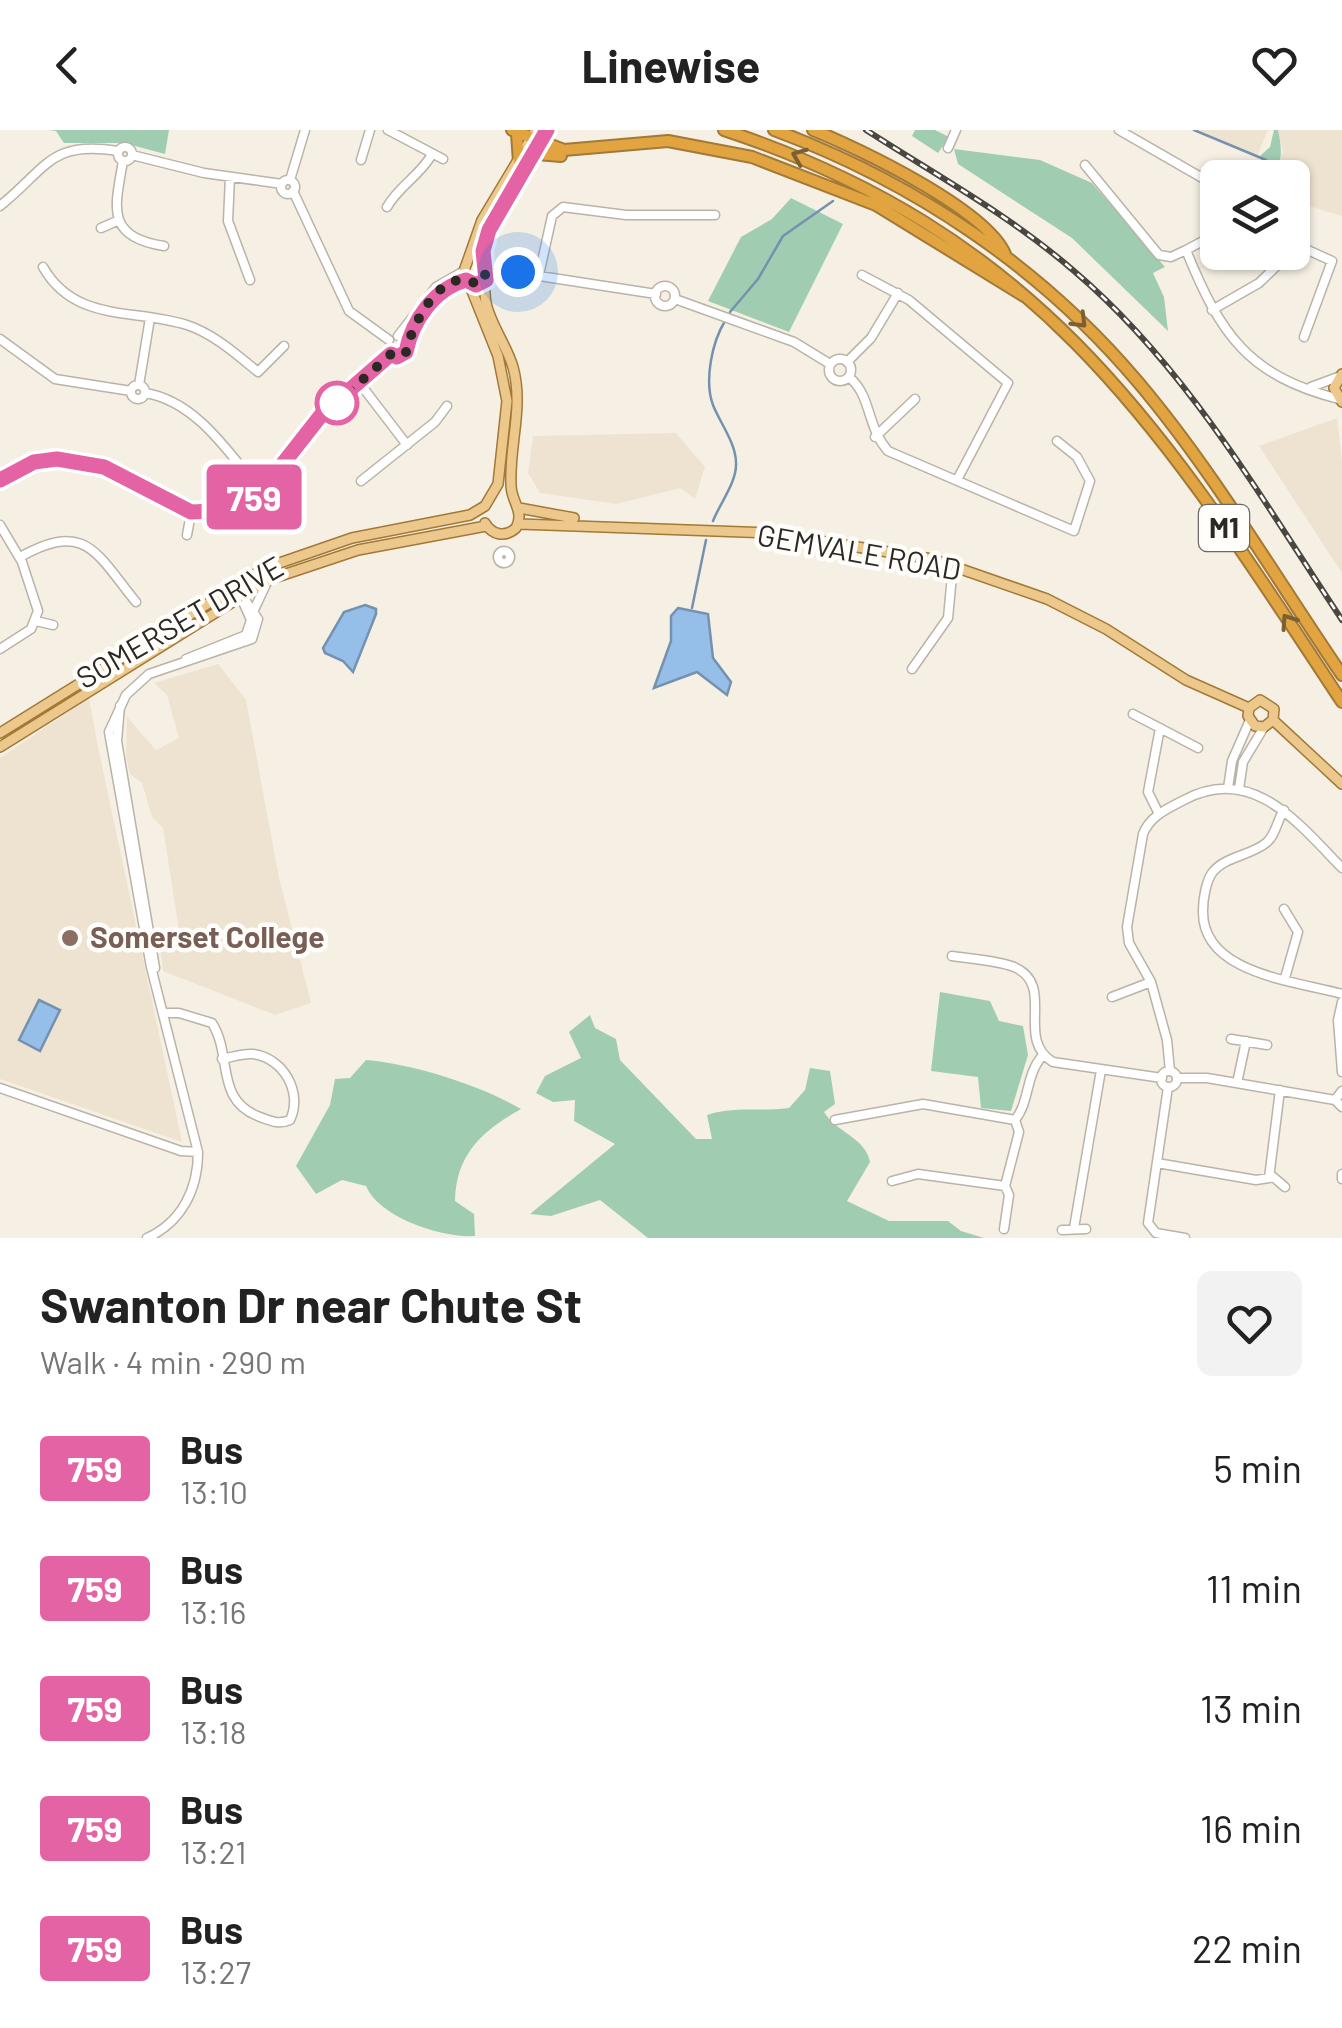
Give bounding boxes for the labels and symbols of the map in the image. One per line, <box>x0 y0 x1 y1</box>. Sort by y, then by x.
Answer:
one-way arrow <box>791 148 808 168</box>
your location <box>493 247 543 297</box>
one-way arrow <box>1068 309 1086 327</box>
unlabelled marker <box>316 382 358 424</box>
line badge: 759 <box>196 464 312 530</box>
road number: M1 <box>1199 505 1249 551</box>
street label: GEMVALE ROAD <box>755 515 964 587</box>
street label: SOMERSET DRIVE <box>69 547 289 695</box>
one-way arrow <box>1282 614 1300 633</box>
place label: Somerset College <box>90 918 325 954</box>
marker: Somerset College <box>59 927 81 949</box>

